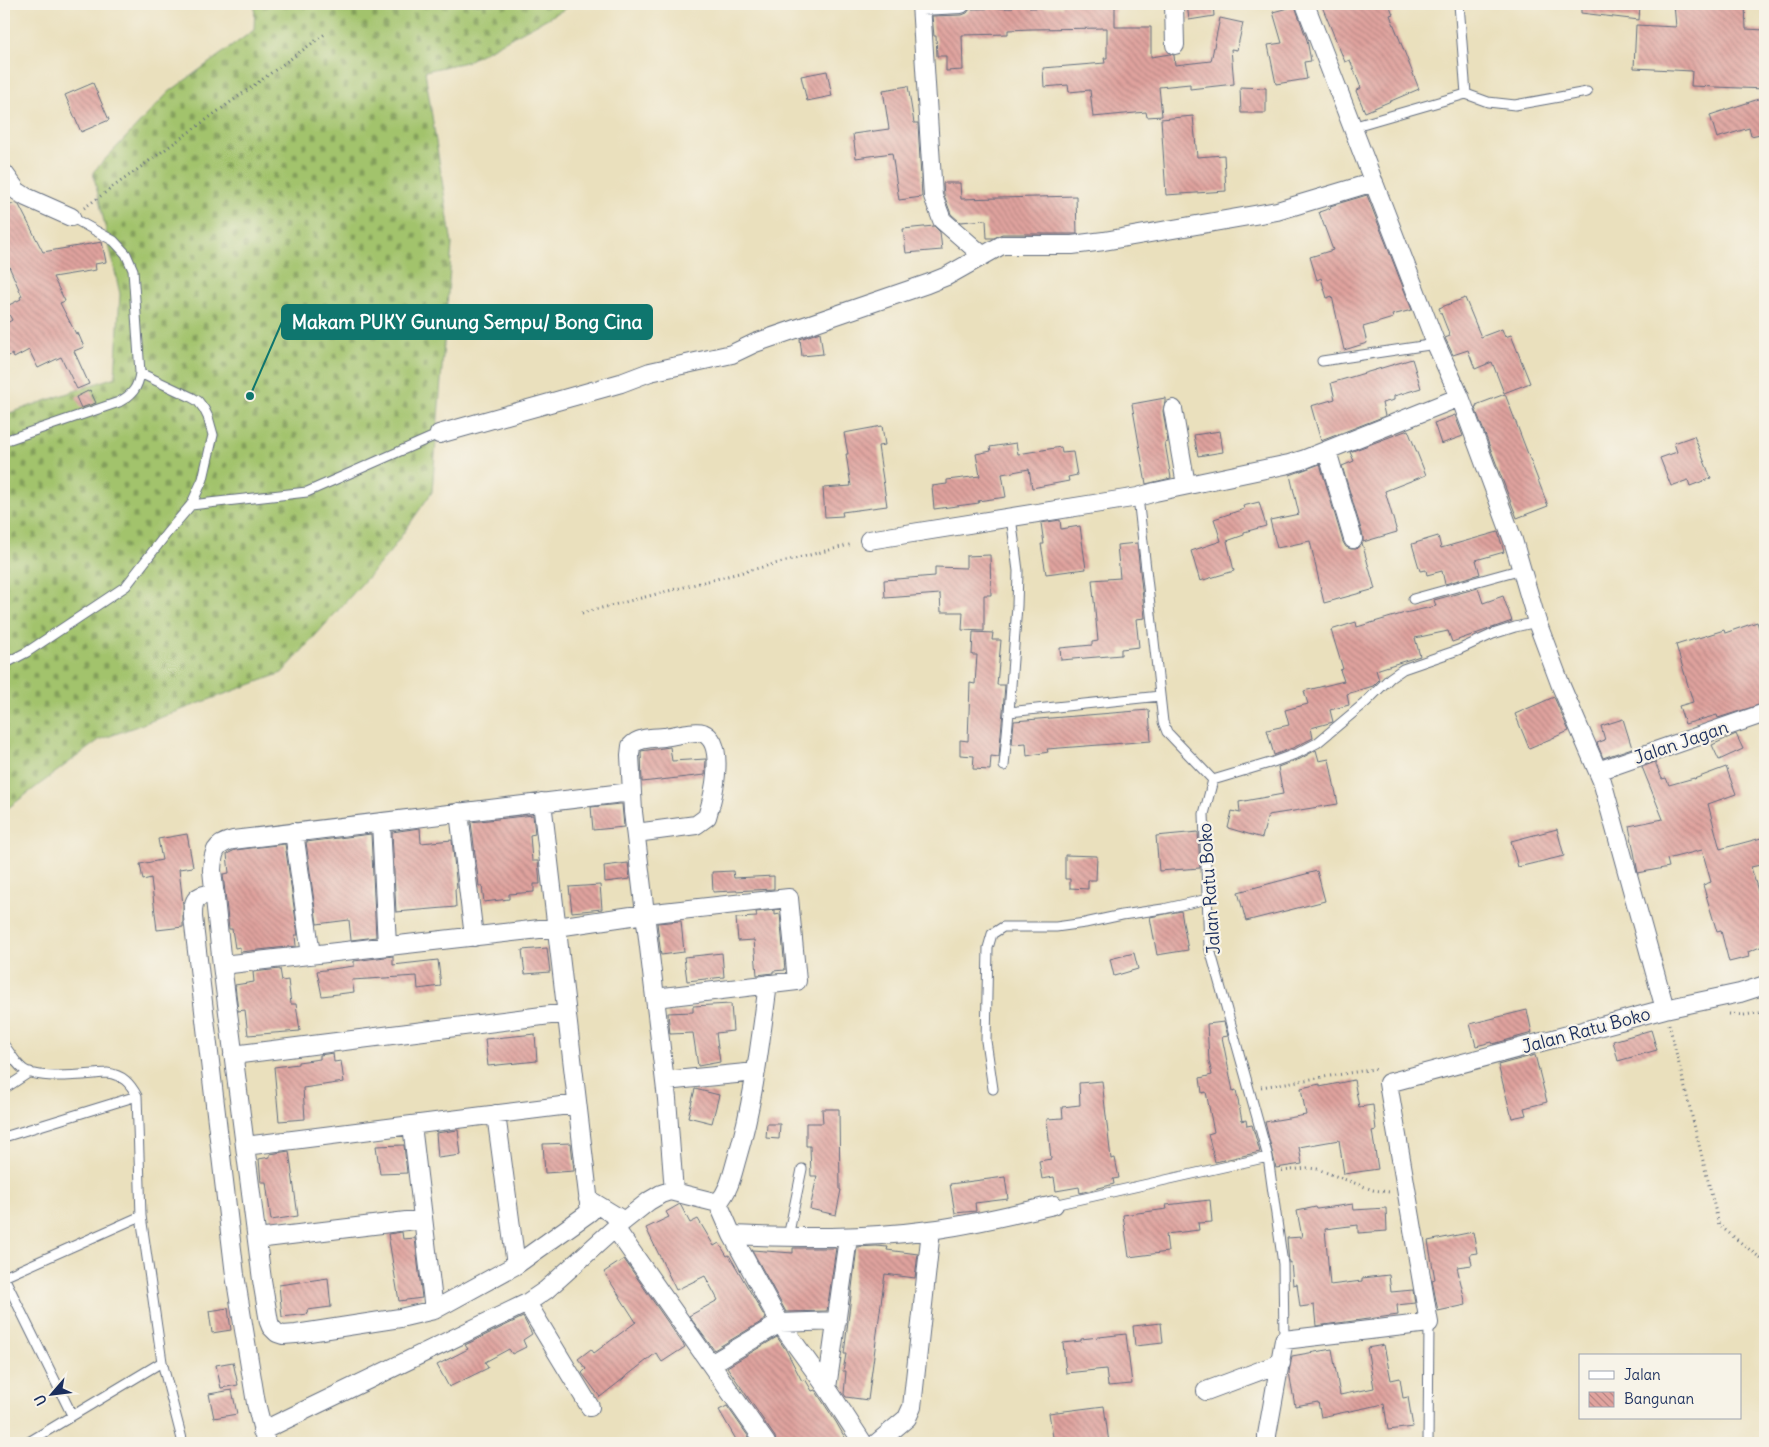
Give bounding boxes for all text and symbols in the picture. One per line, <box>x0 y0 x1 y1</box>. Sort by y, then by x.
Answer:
callout: Makam PUKY Gunung Sempu/ Bong Cina <box>282 305 652 339</box>
text: Makam PUKY Gunung Sempu/ Bong Cina <box>292 310 642 334</box>
street label: Jalan Jagan <box>1631 715 1731 769</box>
street label: Jalan Ratu Boko <box>1193 822 1225 956</box>
street label: Jalan Ratu Boko <box>1519 1002 1653 1058</box>
legend <box>1579 1354 1742 1420</box>
text: Jalan <box>1624 1365 1661 1384</box>
north arrow <box>28 1370 78 1420</box>
text: Bangunan <box>1624 1389 1694 1408</box>
text: U <box>30 1392 51 1409</box>

